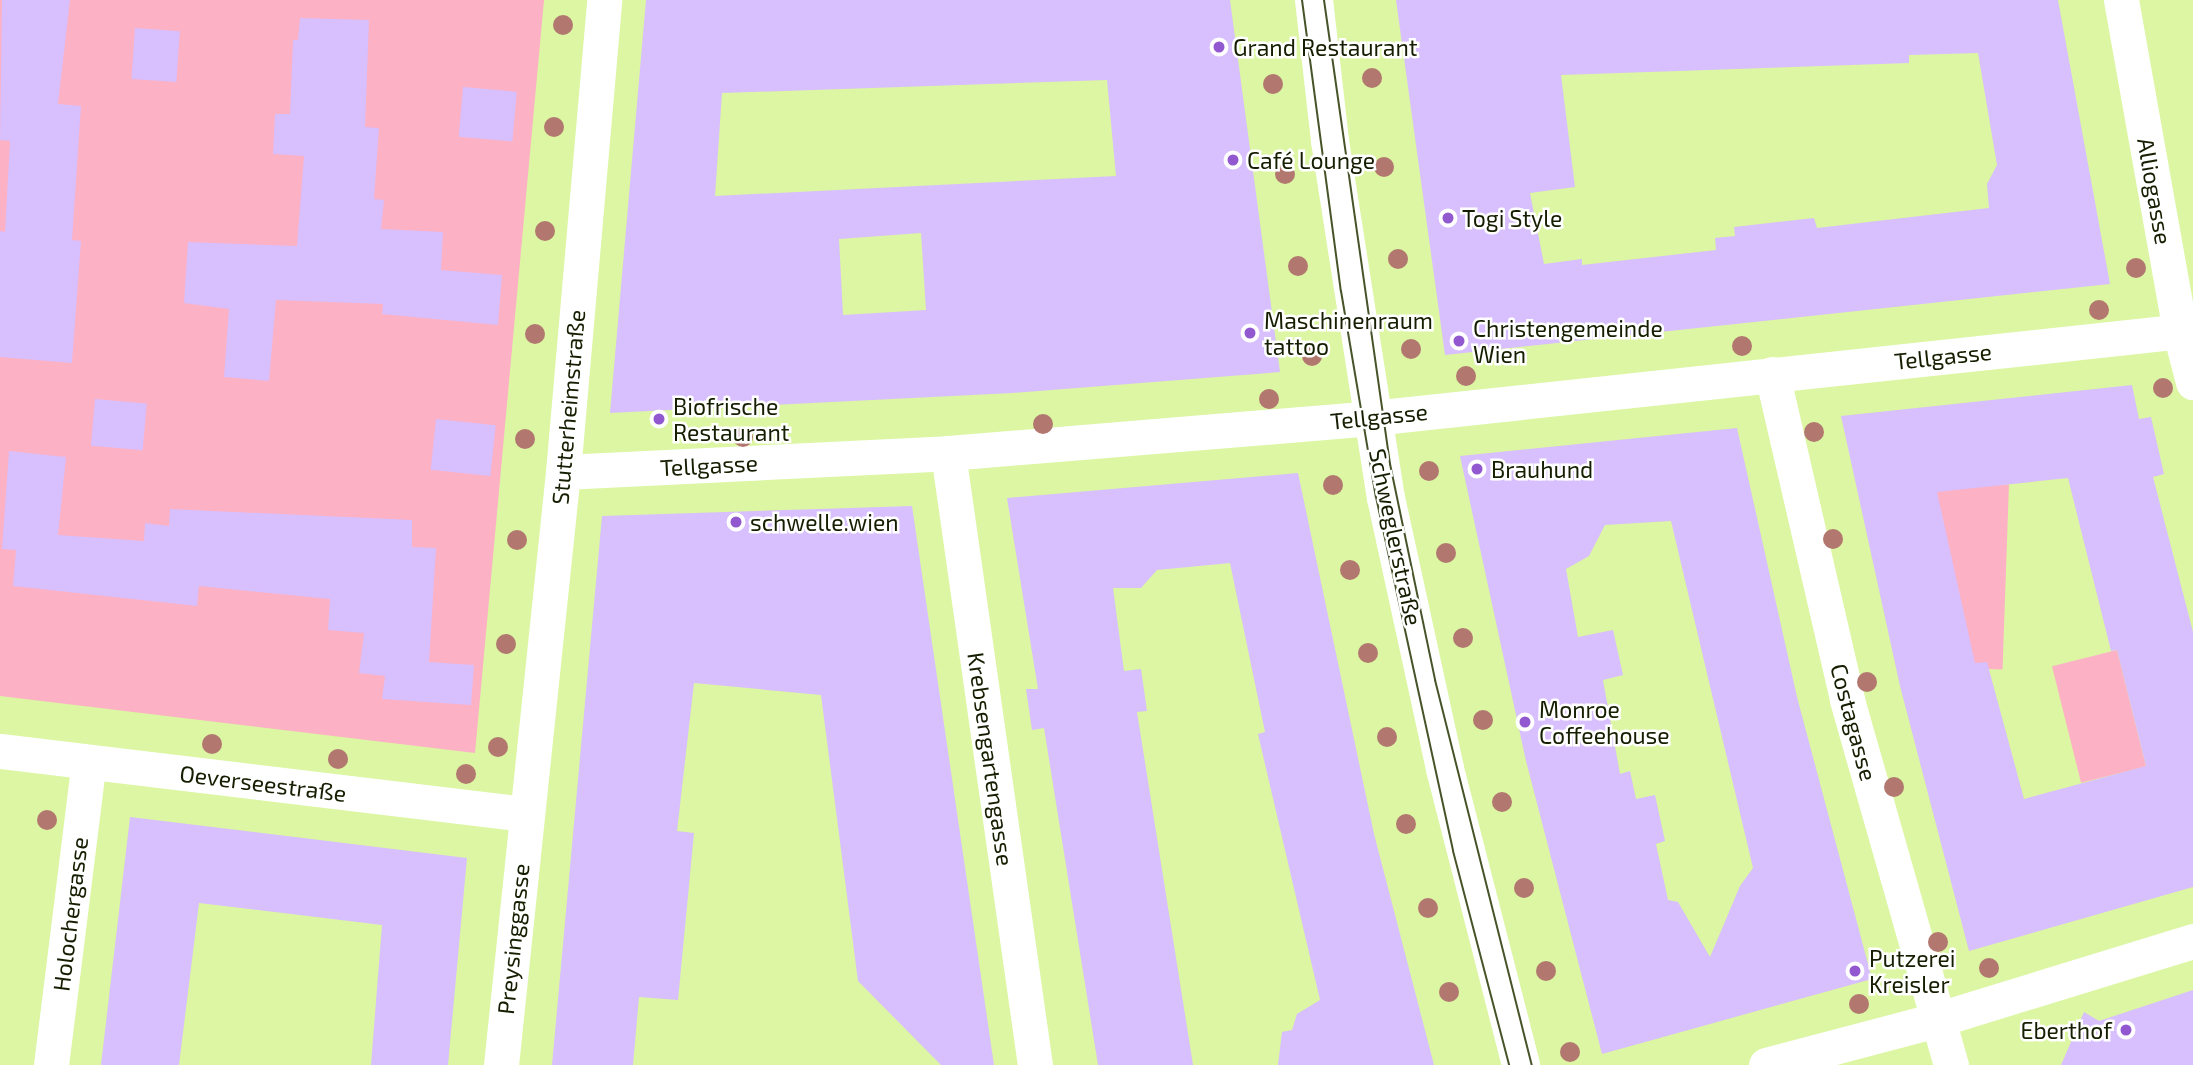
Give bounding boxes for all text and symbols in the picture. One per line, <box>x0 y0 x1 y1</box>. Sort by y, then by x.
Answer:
place label: Grand Restaurant <box>1233 33 1418 61</box>
marker: Grand Restaurant <box>1211 39 1227 55</box>
street label: Alliogasse <box>2132 136 2178 246</box>
place label: Café Lounge <box>1247 146 1375 174</box>
marker: Café Lounge <box>1225 152 1241 168</box>
place label: Togi Style <box>1462 204 1562 232</box>
marker: Togi Style <box>1440 210 1456 226</box>
place label: Maschinenraum tattoo <box>1264 306 1433 360</box>
street label: Stutterheimstraße <box>546 308 590 506</box>
place label: Christengemeinde Wien <box>1473 314 1663 368</box>
marker: Maschinenraum tattoo <box>1242 325 1258 341</box>
marker: Christengemeinde Wien <box>1451 333 1467 349</box>
street label: Tellgasse <box>1893 337 1993 375</box>
place label: Biofrische Restaurant <box>673 392 790 446</box>
street label: Tellgasse <box>1329 397 1429 435</box>
marker: Biofrische Restaurant <box>651 411 667 427</box>
street label: Schweglerstraße <box>1364 446 1428 628</box>
street label: Tellgasse <box>659 449 759 481</box>
place label: Brauhund <box>1491 455 1593 483</box>
marker: Brauhund <box>1469 461 1485 477</box>
place label: schwelle.wien <box>750 508 899 536</box>
marker: schwelle.wien <box>728 514 744 530</box>
street label: Krebsengartengasse <box>962 650 1020 868</box>
street label: Costagasse <box>1825 660 1883 784</box>
place label: Monroe Coffeehouse <box>1539 695 1670 749</box>
marker: Monroe Coffeehouse <box>1517 714 1533 730</box>
street label: Oeverseestraße <box>178 759 348 807</box>
street label: Holochergasse <box>47 835 93 993</box>
street label: Preysinggasse <box>491 862 535 1016</box>
place label: Putzerei Kreisler <box>1869 944 1955 998</box>
marker: Putzerei Kreisler <box>1847 963 1863 979</box>
place label: Eberthof <box>2021 1016 2112 1044</box>
marker: Eberthof <box>2118 1022 2134 1038</box>

